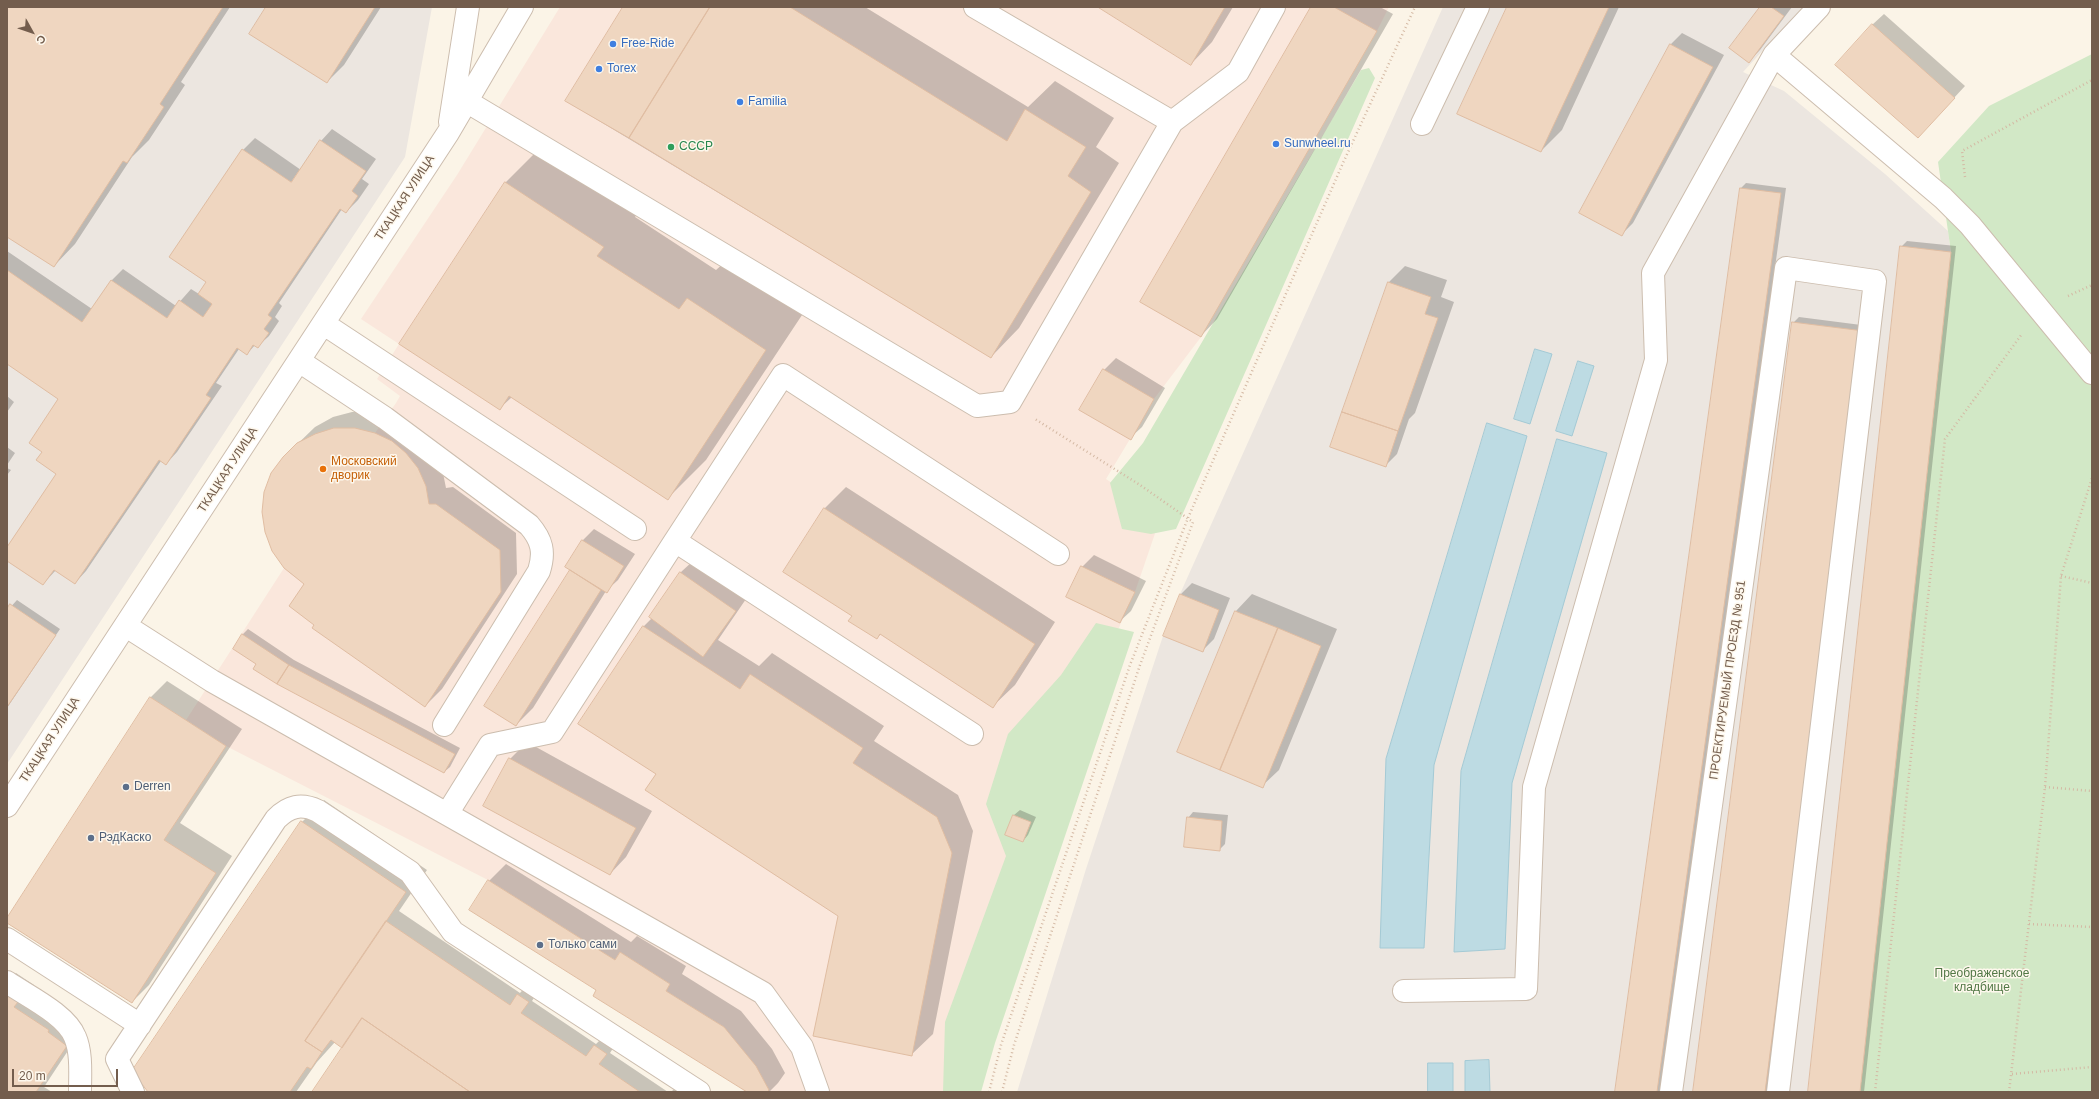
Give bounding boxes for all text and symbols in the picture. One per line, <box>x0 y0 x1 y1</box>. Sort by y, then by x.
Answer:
north arrow <box>12 12 52 52</box>
text: С <box>34 33 48 47</box>
place label: Free-Ride <box>621 37 674 51</box>
marker: Free-Ride <box>608 39 618 49</box>
place label: Torex <box>607 62 636 76</box>
marker: Torex <box>594 64 604 74</box>
place label: Familia <box>748 95 787 109</box>
marker: Familia <box>735 97 745 107</box>
place label: Sunwheel.ru <box>1284 137 1351 151</box>
marker: Sunwheel.ru <box>1271 139 1281 149</box>
place label: СССР <box>679 140 713 154</box>
marker: СССР <box>666 142 676 152</box>
street label: ТКАЦКАЯ УЛИЦА <box>372 153 438 243</box>
street label: ТКАЦКАЯ УЛИЦА <box>195 425 261 515</box>
place label: Московский дворик <box>331 455 397 483</box>
marker: Московский дворик <box>318 464 328 474</box>
street label: ПРОЕКТИРУЕМЫЙ ПРОЕЗД № 951 <box>1707 579 1749 781</box>
street label: ТКАЦКАЯ УЛИЦА <box>17 695 83 785</box>
place label: Derren <box>134 780 171 794</box>
marker: Derren <box>121 782 131 792</box>
place label: РэдКаско <box>99 831 151 845</box>
marker: РэдКаско <box>86 833 96 843</box>
place label: Только сами <box>548 938 617 952</box>
marker: Только сами <box>535 940 545 950</box>
park label: Преображенское кладбище <box>1935 967 2029 995</box>
scale bar <box>14 1061 120 1087</box>
text: 20 m <box>19 1069 46 1083</box>

